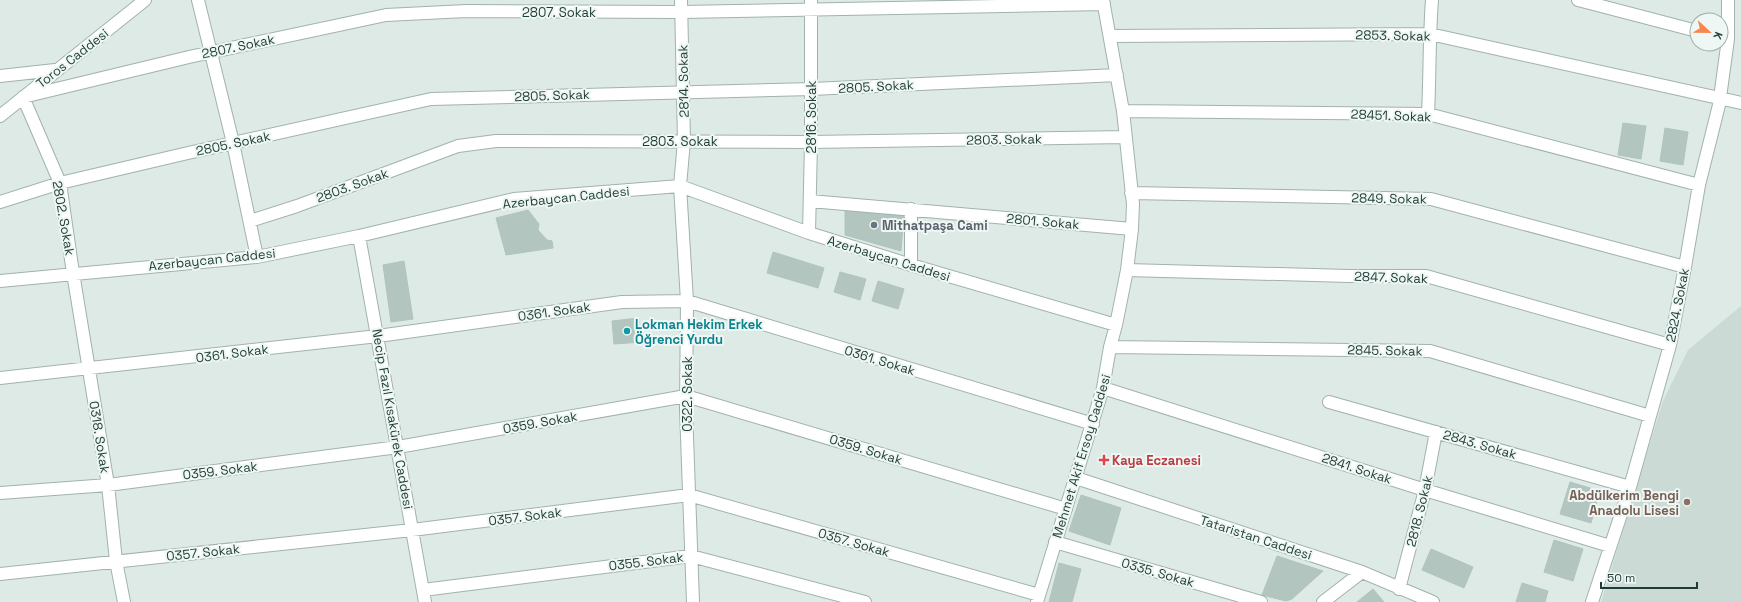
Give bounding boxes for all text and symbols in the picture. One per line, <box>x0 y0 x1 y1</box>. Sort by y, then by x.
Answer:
street label: 2807. Sokak <box>522 4 596 21</box>
north arrow <box>1689 12 1729 52</box>
street label: Toros Caddesi <box>33 25 112 92</box>
street label: 2853. Sokak <box>1355 26 1431 45</box>
street label: 2807. Sokak <box>200 30 276 62</box>
text: K <box>1710 30 1726 42</box>
street label: 2814. Sokak <box>674 44 693 118</box>
street label: 2805. Sokak <box>838 76 914 97</box>
street label: 2816. Sokak <box>803 81 820 153</box>
street label: 2805. Sokak <box>514 86 590 105</box>
street label: 28451. Sokak <box>1350 106 1432 125</box>
street label: 2805. Sokak <box>194 127 272 160</box>
street label: 2803. Sokak <box>966 130 1042 149</box>
street label: 2803. Sokak <box>642 133 718 150</box>
street label: 2803. Sokak <box>314 165 391 206</box>
street label: 2802. Sokak <box>49 179 78 257</box>
street label: Azerbaycan Caddesi <box>502 182 630 213</box>
street label: 2849. Sokak <box>1351 189 1427 208</box>
street label: 2801. Sokak <box>1006 210 1080 233</box>
place label: Mithatpaşa Cami <box>882 217 988 234</box>
marker: Mithatpaşa Cami <box>869 220 879 230</box>
street label: Azerbaycan Caddesi <box>825 232 952 285</box>
street label: Azerbaycan Caddesi <box>148 244 276 275</box>
street label: 2824. Sokak <box>1662 267 1693 344</box>
street label: 2847. Sokak <box>1354 268 1428 287</box>
street label: 0361. Sokak <box>517 298 591 325</box>
place label: Lokman Hekim Erkek Öğrenci Yurdu <box>635 316 763 348</box>
marker: Lokman Hekim Erkek Öğrenci Yurdu <box>622 326 632 336</box>
street label: Necip Fazıl Kısakürek Caddesi <box>368 327 417 511</box>
street label: 0361. Sokak <box>195 341 269 366</box>
street label: 2845. Sokak <box>1347 341 1423 360</box>
street label: 0361. Sokak <box>842 342 917 379</box>
street label: 0322. Sokak <box>679 356 696 432</box>
street label: Mehmet Akif Ersoy Caddesi <box>1048 372 1115 540</box>
street label: 0318. Sokak <box>85 400 114 474</box>
street label: 0359. Sokak <box>502 408 579 437</box>
street label: 2843. Sokak <box>1441 426 1518 463</box>
street label: 0359. Sokak <box>827 430 904 469</box>
street label: 2841. Sokak <box>1320 449 1394 488</box>
place label: Kaya Eczanesi <box>1112 452 1201 469</box>
marker: Kaya Eczanesi <box>1099 455 1109 465</box>
street label: 0359. Sokak <box>182 457 258 484</box>
street label: 2818. Sokak <box>1402 474 1437 549</box>
place label: Abdülkerim Bengi Anadolu Lisesi <box>1569 487 1679 519</box>
marker: Abdülkerim Bengi Anadolu Lisesi <box>1682 497 1692 507</box>
street label: 0357. Sokak <box>487 504 563 529</box>
street label: Tataristan Caddesi <box>1198 511 1314 564</box>
street label: 0357. Sokak <box>816 524 892 561</box>
street label: 0357. Sokak <box>165 540 241 565</box>
street label: 0355. Sokak <box>608 548 684 575</box>
street label: 0335. Sokak <box>1119 554 1196 591</box>
scale bar <box>1601 564 1697 590</box>
text: 50 m <box>1607 570 1635 586</box>

